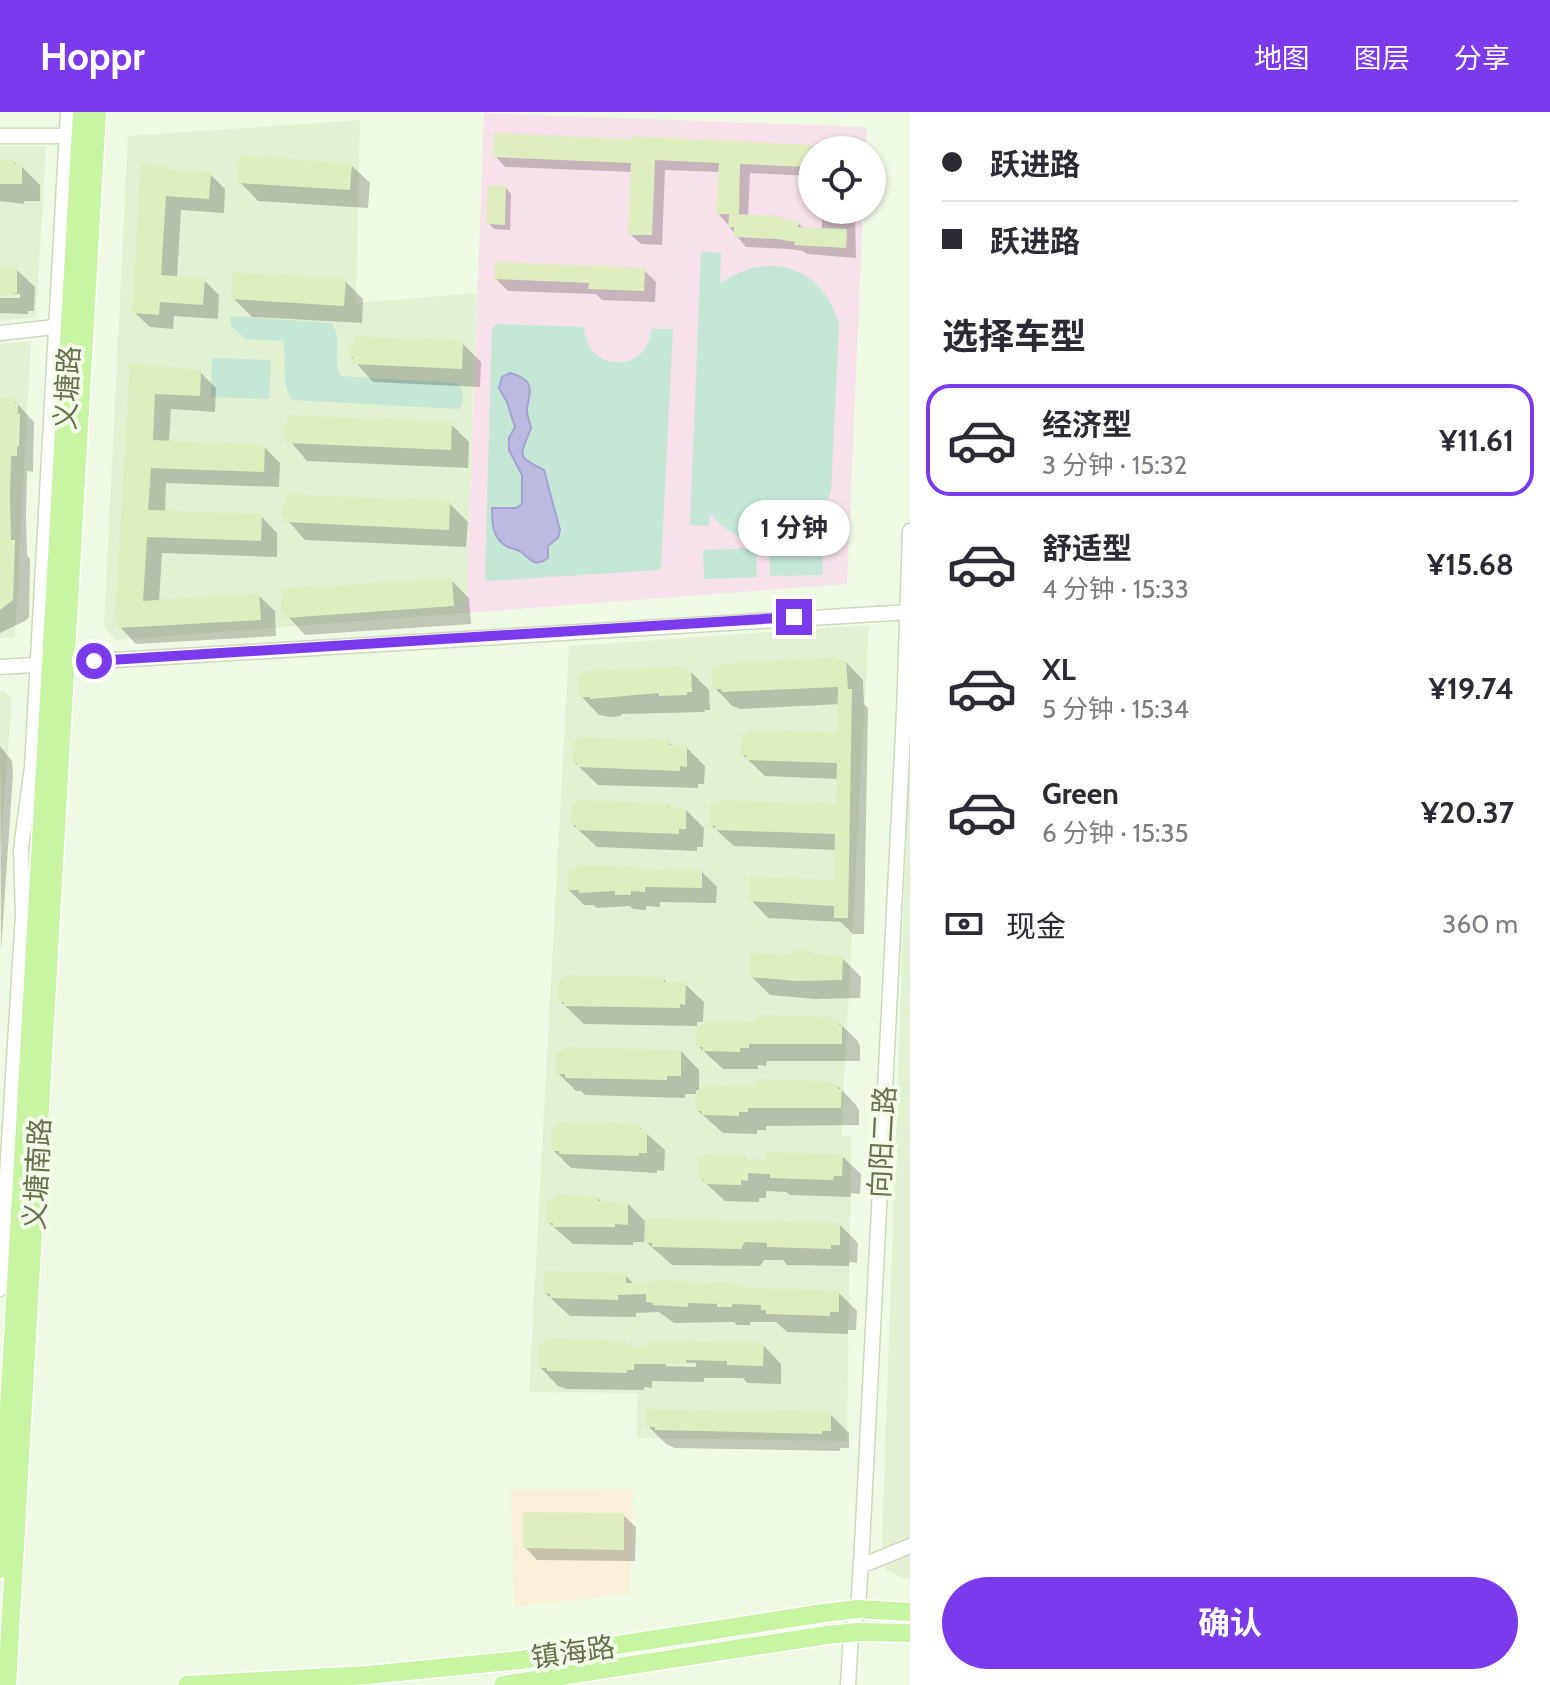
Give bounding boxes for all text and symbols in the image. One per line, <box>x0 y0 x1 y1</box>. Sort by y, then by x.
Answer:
text: Hoppr <box>40 33 145 80</box>
text: 地图 <box>1254 41 1310 75</box>
text: 图层 <box>1354 41 1410 75</box>
text: 分享 <box>1454 41 1510 75</box>
map controls <box>798 136 886 224</box>
button: locate <box>798 136 886 224</box>
text: 跃进路 <box>990 146 1080 183</box>
text: 跃进路 <box>990 223 1080 260</box>
text: 选择车型 <box>942 314 1086 358</box>
street label: 义塘路 <box>48 345 86 431</box>
icon: car <box>946 404 1018 476</box>
text: 经济型 <box>1042 406 1132 443</box>
text: ¥11.61 <box>1439 422 1514 459</box>
text: 3 分钟 · 15:32 <box>1042 449 1187 481</box>
callout: 1 分钟 <box>738 501 850 557</box>
text: 1 分钟 <box>760 512 828 544</box>
icon: car <box>946 528 1018 600</box>
text: 舒适型 <box>1042 530 1132 567</box>
text: ¥15.68 <box>1427 546 1514 583</box>
text: 4 分钟 · 15:33 <box>1042 573 1189 605</box>
route end <box>776 599 812 635</box>
route start <box>76 643 112 679</box>
text: XL <box>1042 651 1076 688</box>
icon: car <box>946 652 1018 724</box>
text: ¥19.74 <box>1429 670 1514 707</box>
text: 5 分钟 · 15:34 <box>1042 693 1189 725</box>
text: Green <box>1042 775 1119 812</box>
icon: car <box>946 776 1018 848</box>
text: ¥20.37 <box>1421 794 1514 831</box>
text: 6 分钟 · 15:35 <box>1042 817 1189 849</box>
icon: cash <box>942 902 986 946</box>
text: 现金 <box>1006 908 1066 945</box>
text: 360 m <box>1442 908 1518 940</box>
street label: 向阳二路 <box>862 1085 902 1199</box>
street label: 义塘南路 <box>17 1117 57 1231</box>
button: 确认 <box>942 1577 1518 1669</box>
street label: 镇海路 <box>529 1629 617 1675</box>

